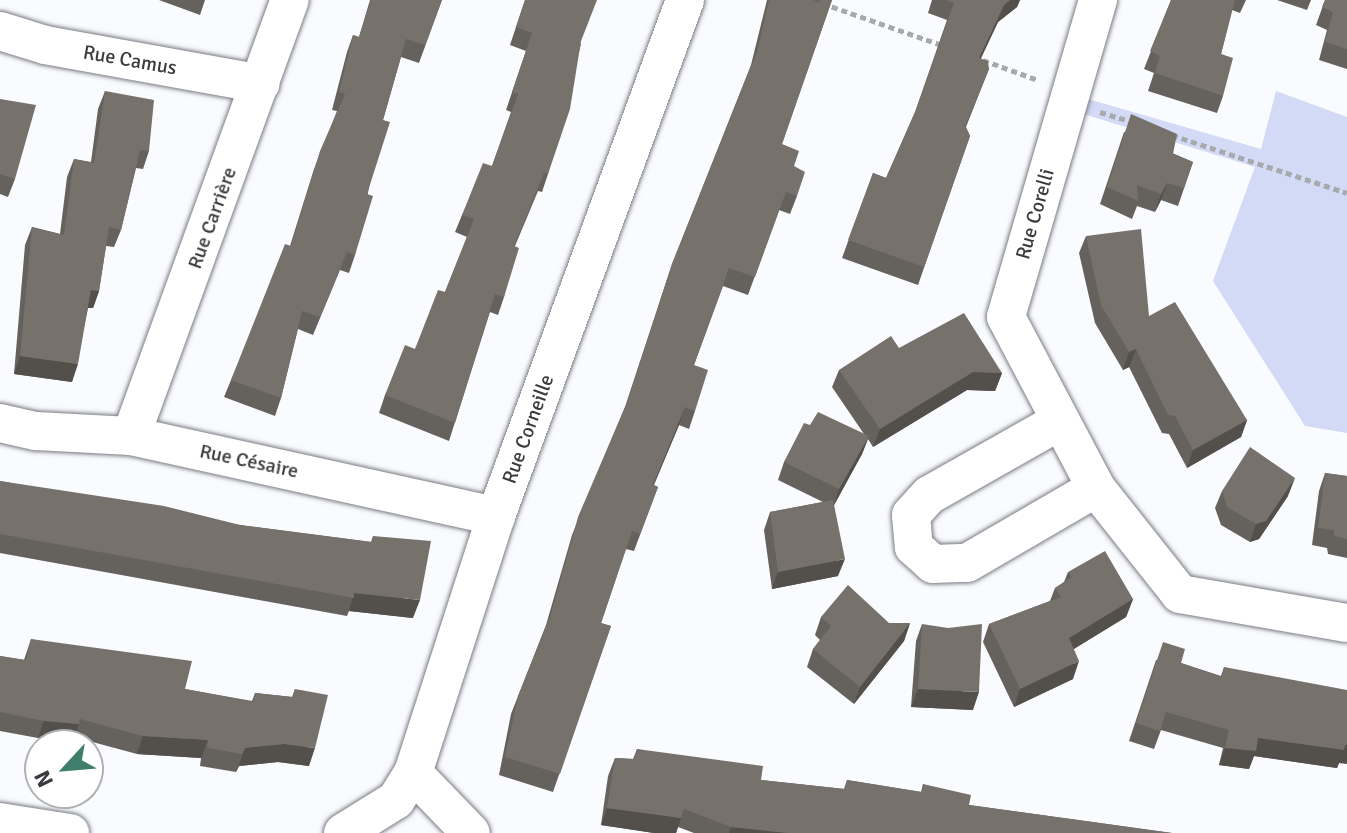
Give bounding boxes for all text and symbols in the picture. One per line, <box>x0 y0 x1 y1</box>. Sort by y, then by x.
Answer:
street label: Rue Camus <box>81 40 179 80</box>
street label: Rue Carrière <box>183 164 241 272</box>
street label: Rue Corelli <box>1011 166 1059 262</box>
street label: Rue Corneille <box>497 371 559 487</box>
street label: Rue Césaire <box>198 439 300 483</box>
north arrow <box>24 729 104 809</box>
text: N <box>28 766 59 792</box>

